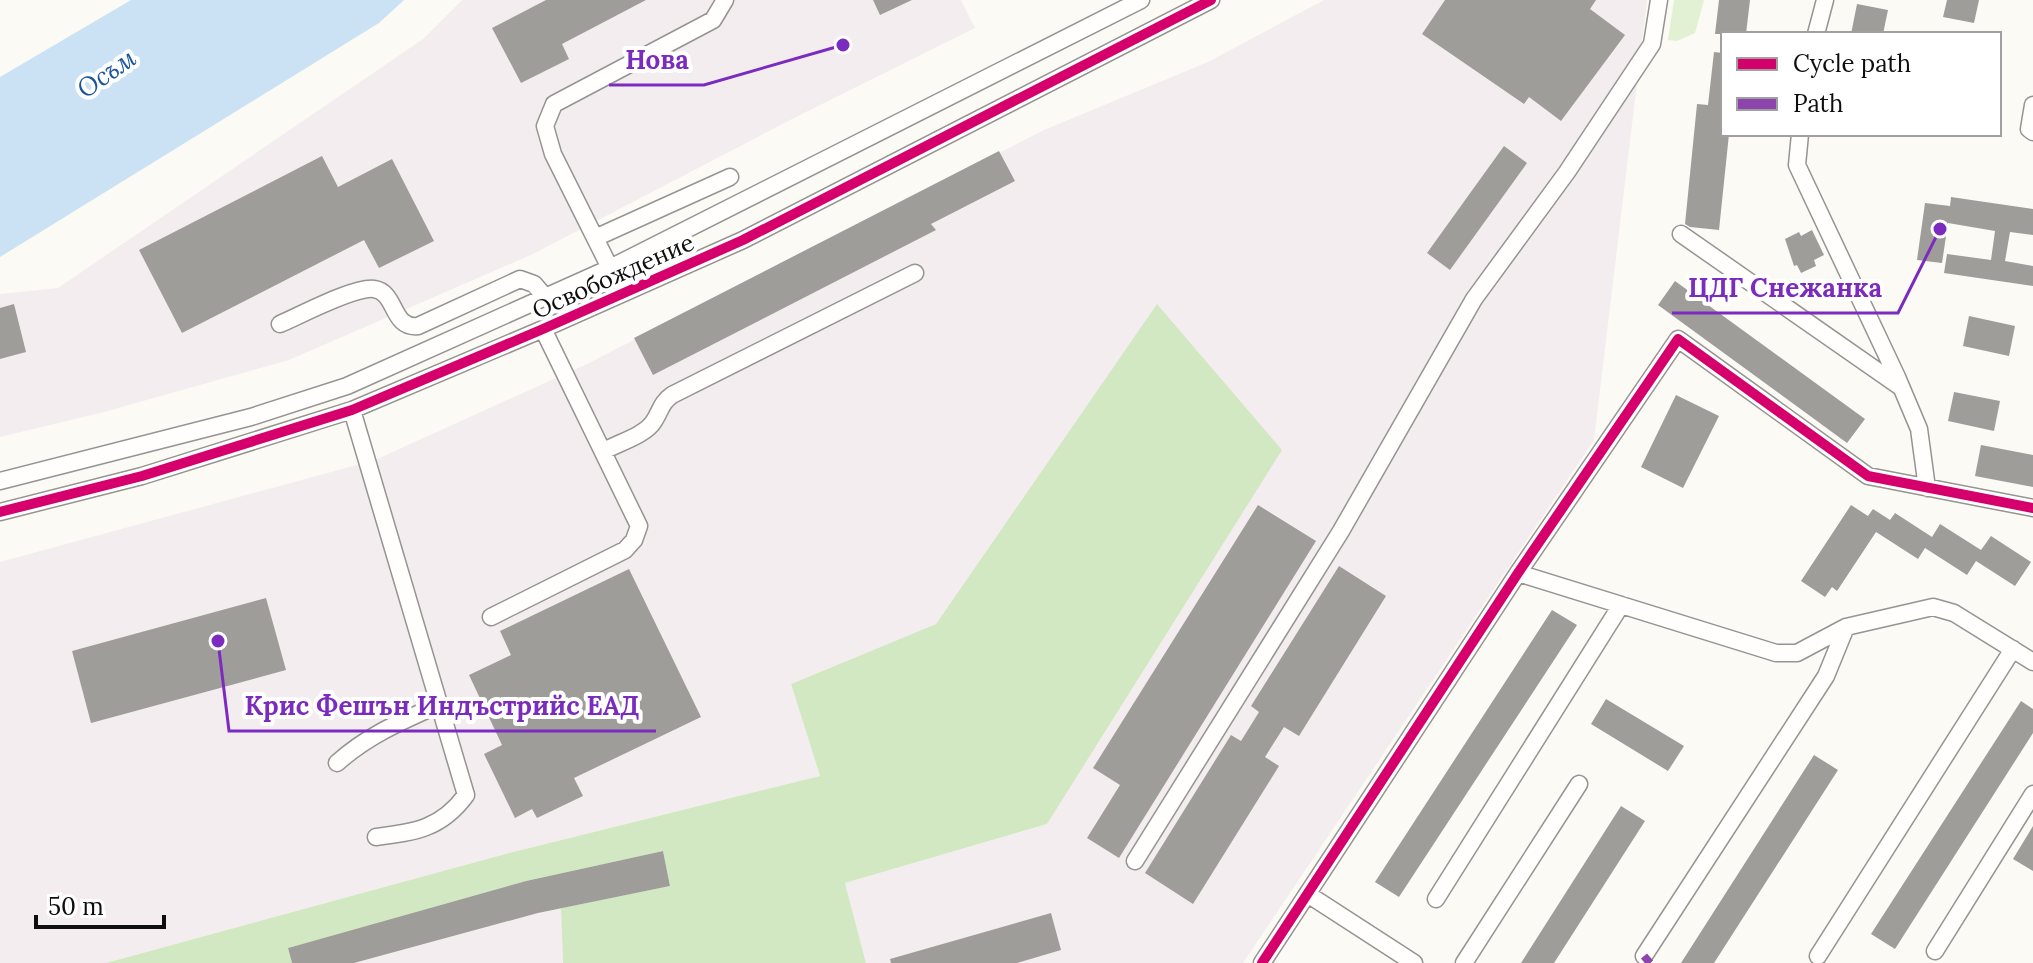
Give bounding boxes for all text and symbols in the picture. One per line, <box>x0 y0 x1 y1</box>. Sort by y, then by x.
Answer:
legend <box>1721 32 2001 136</box>
callout: Нова <box>609 35 704 85</box>
water label: Осъм <box>70 41 143 105</box>
text: Нова <box>625 43 689 76</box>
text: Cycle path <box>1793 48 1911 79</box>
text: Path <box>1793 88 1843 119</box>
street label: Освобождение <box>527 226 699 326</box>
callout: ЦДГ Снежанка <box>1672 263 1898 313</box>
text: ЦДГ Снежанка <box>1688 271 1883 304</box>
callout: Крис Фешън Индъстрийс ЕАД <box>229 681 656 731</box>
text: Крис Фешън Индъстрийс ЕАД <box>245 689 639 722</box>
scale bar <box>36 879 164 929</box>
text: 50 m <box>48 891 104 922</box>

